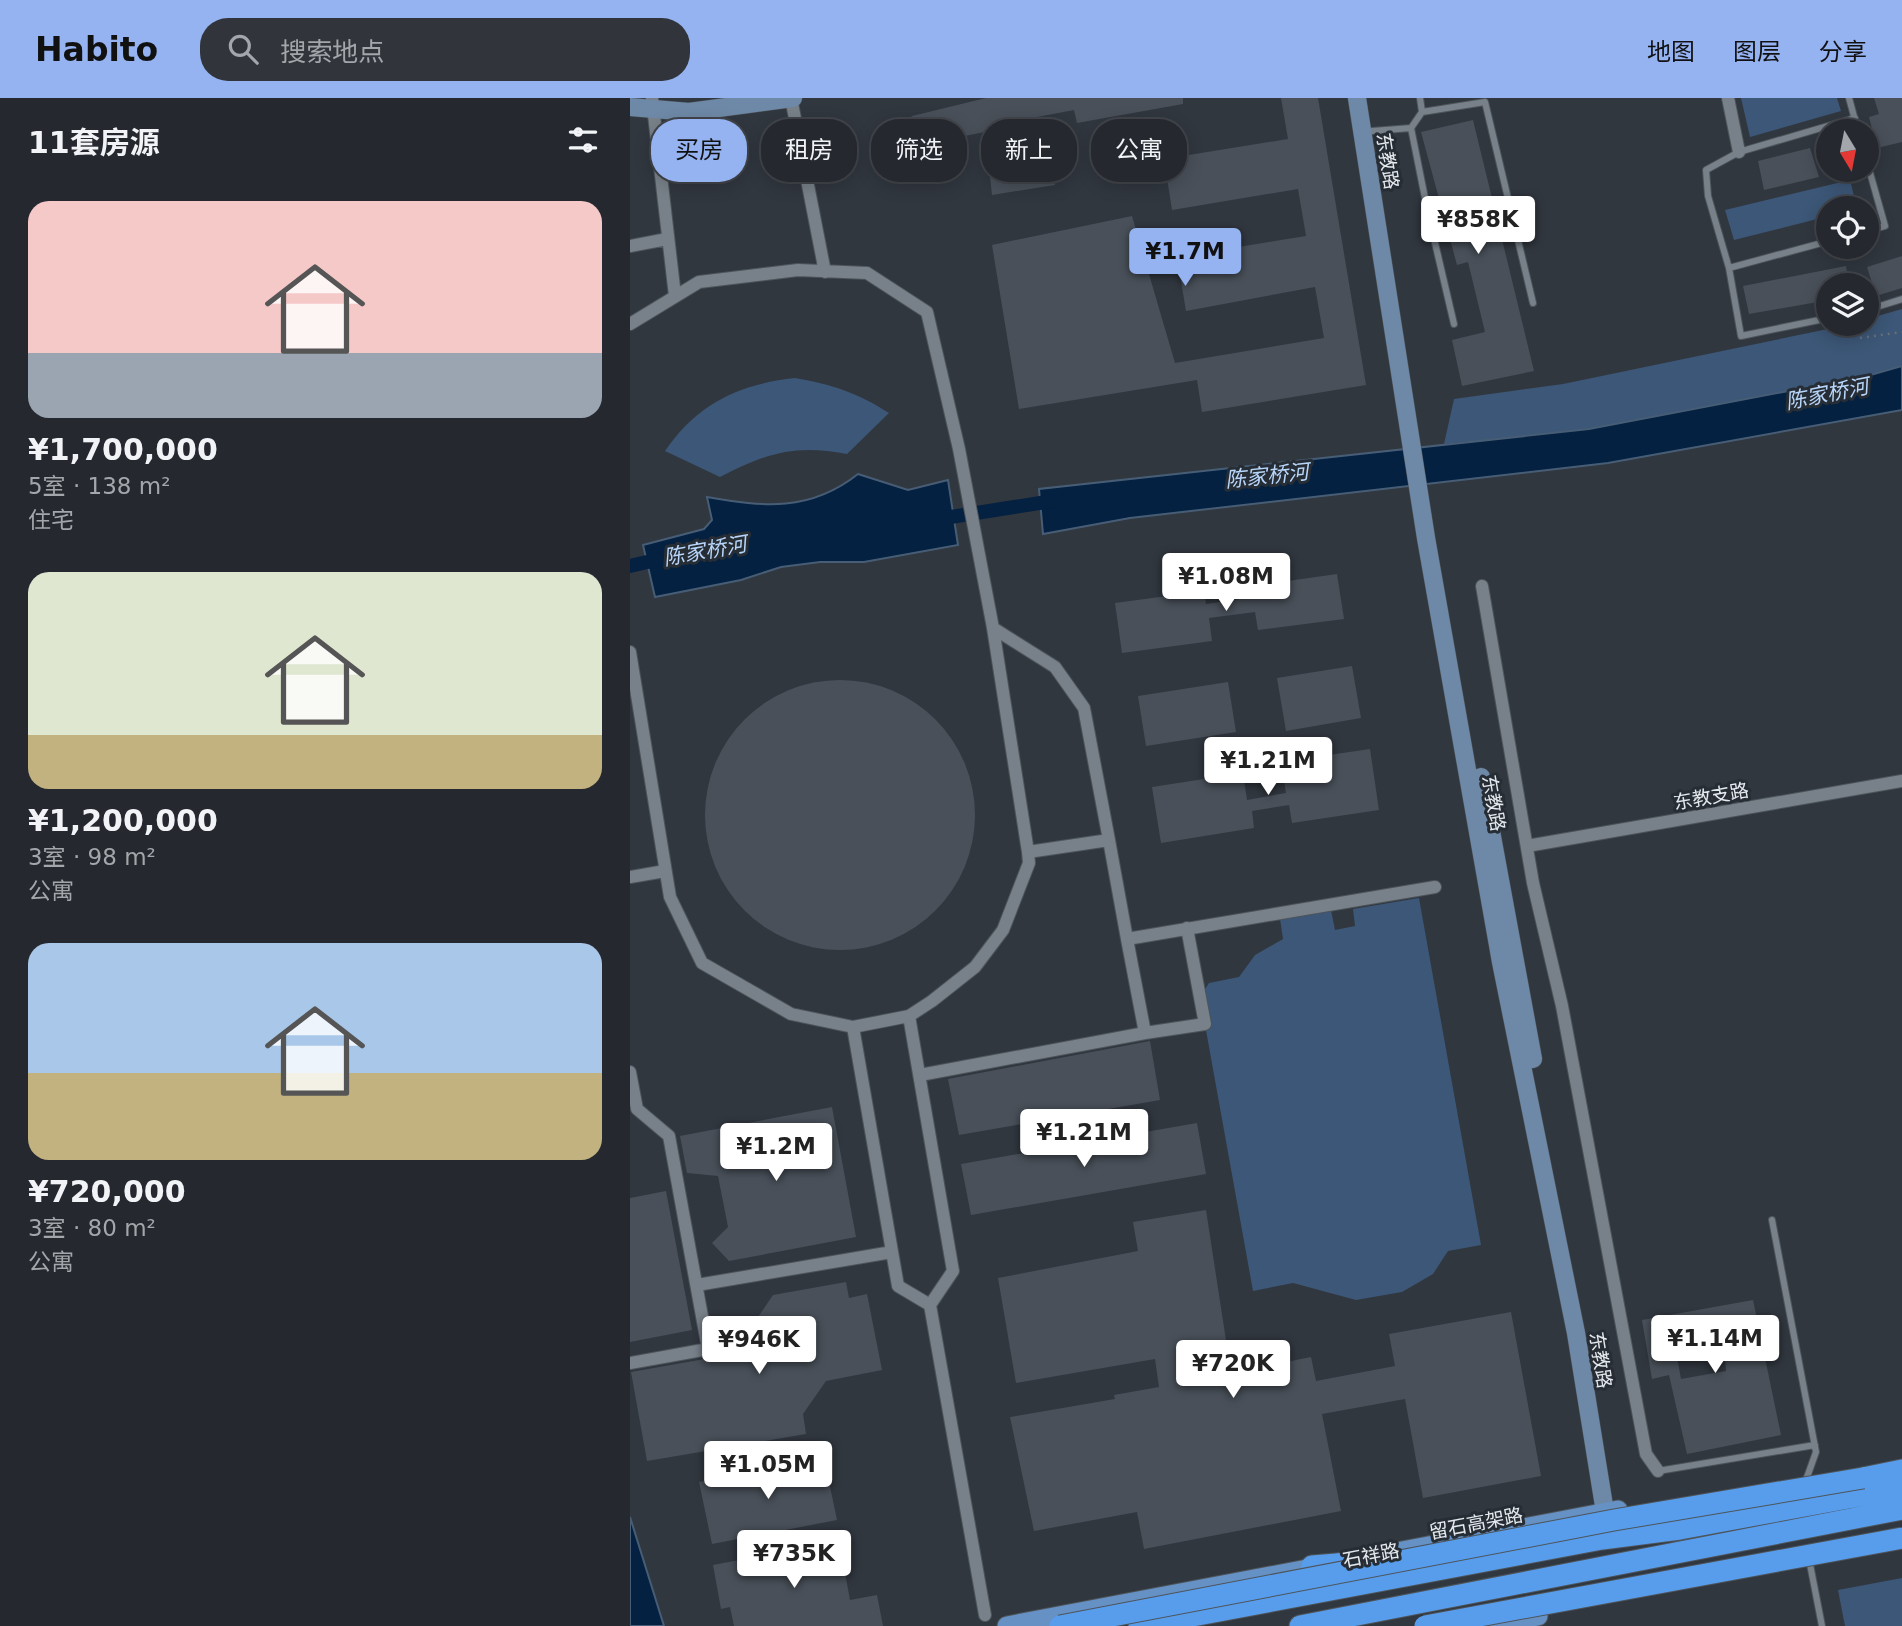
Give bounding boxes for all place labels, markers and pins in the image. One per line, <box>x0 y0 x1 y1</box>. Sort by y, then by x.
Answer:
pin: ¥858K <box>1429 197 1527 256</box>
pin: ¥1.7M <box>1136 228 1234 288</box>
pin: ¥1.08M <box>1169 554 1283 613</box>
pin: ¥1.21M <box>1211 738 1325 797</box>
pin: ¥1.21M <box>1027 1110 1141 1169</box>
pin: ¥1.2M <box>727 1124 825 1183</box>
pin: ¥946K <box>710 1316 808 1376</box>
pin: ¥1.14M <box>1658 1316 1772 1375</box>
pin: ¥720K <box>1184 1340 1282 1400</box>
pin: ¥1.05M <box>711 1442 825 1501</box>
pin: ¥735K <box>745 1530 843 1590</box>

